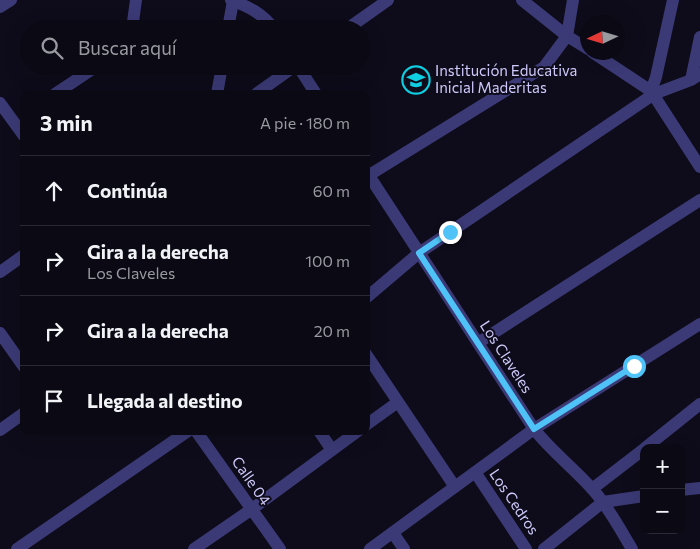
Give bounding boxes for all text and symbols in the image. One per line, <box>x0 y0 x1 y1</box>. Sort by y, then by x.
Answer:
north arrow <box>580 15 625 60</box>
search box <box>20 20 370 75</box>
icon: search <box>38 34 66 62</box>
text: Buscar aquí <box>78 36 177 59</box>
place label: Institución Educativa Inicial Maderitas <box>435 61 577 96</box>
school or university icon: Institución Educativa Inicial Maderitas <box>401 65 431 95</box>
text: 3 min <box>40 110 93 135</box>
text: A pie · 180 m <box>260 113 350 132</box>
icon: ahead <box>40 177 68 205</box>
text: Continúa <box>87 179 168 202</box>
text: 60 m <box>313 181 350 200</box>
route end <box>439 221 462 244</box>
text: Gira a la derecha <box>87 240 229 263</box>
icon: right <box>40 247 68 275</box>
text: 100 m <box>305 251 350 270</box>
text: Los Claveles <box>87 263 175 282</box>
icon: right <box>40 317 68 345</box>
street label: Los Claveles <box>477 317 537 396</box>
text: Gira a la derecha <box>87 319 229 342</box>
text: 20 m <box>314 321 350 340</box>
route start <box>623 355 646 378</box>
icon: arrive <box>40 387 68 415</box>
text: Llegada al destino <box>87 389 243 412</box>
map controls <box>640 444 685 534</box>
button: + <box>640 444 685 489</box>
street label: Calle 04 <box>229 453 275 508</box>
street label: Los Cedros <box>486 465 543 538</box>
button: − <box>640 489 685 534</box>

